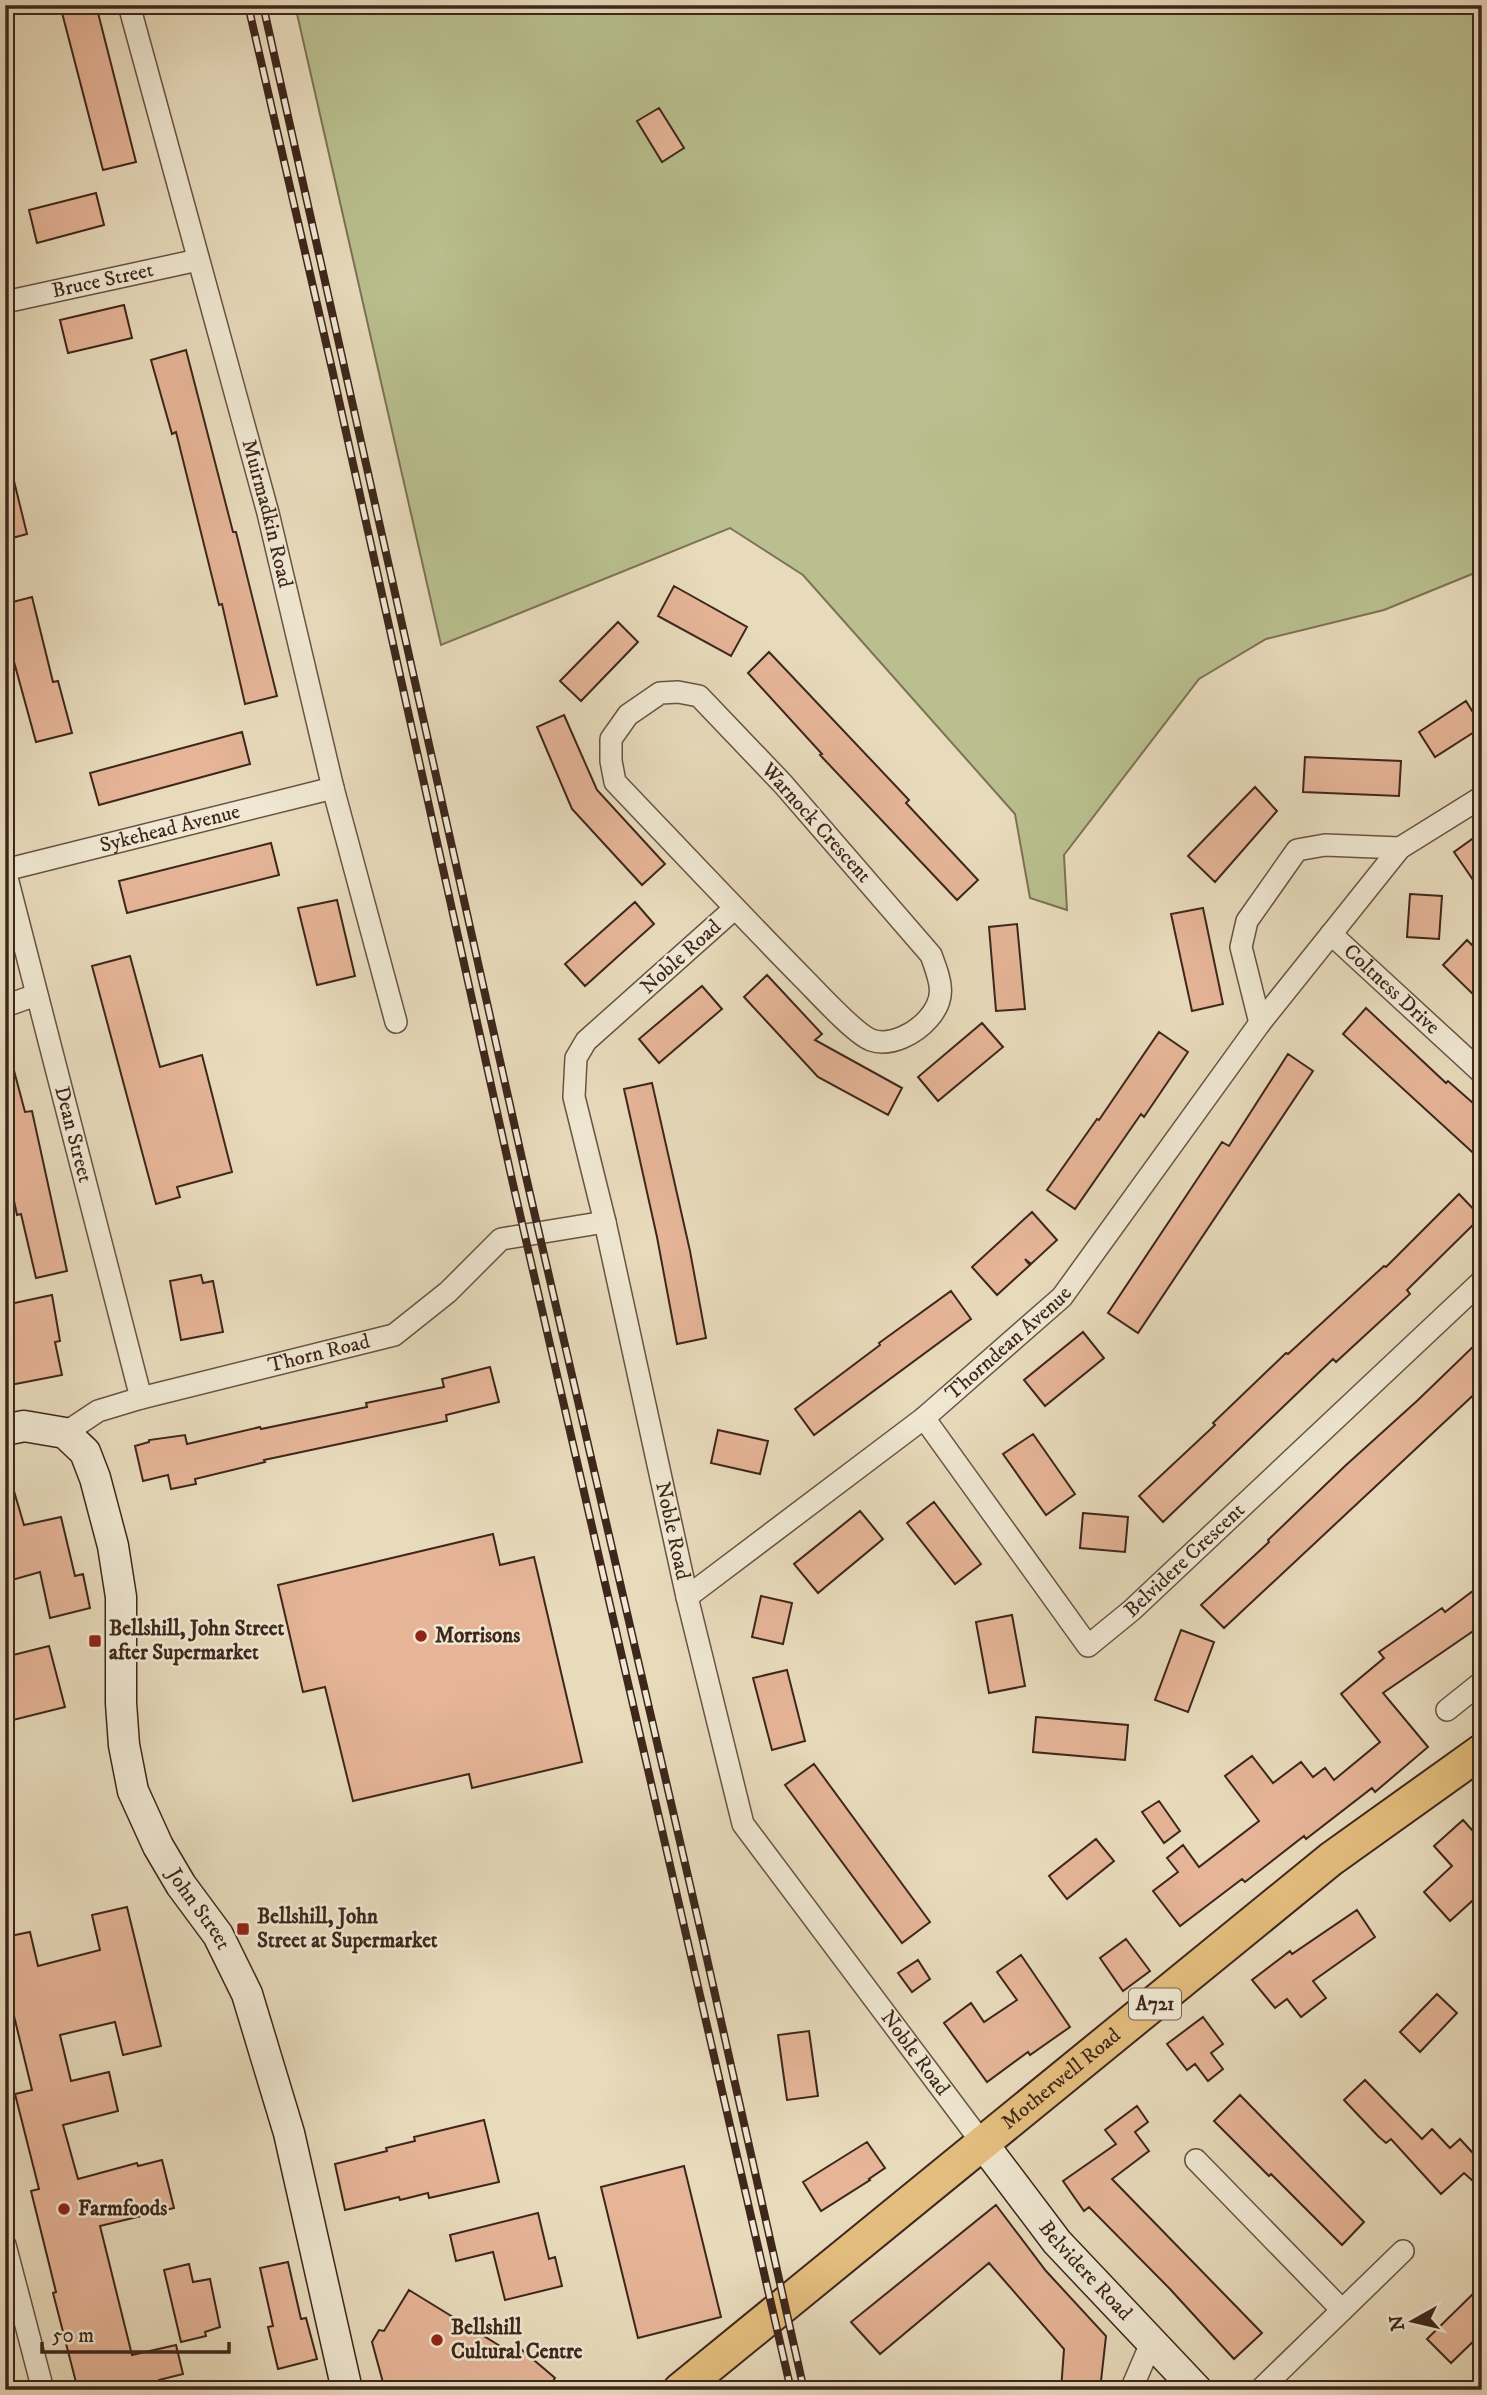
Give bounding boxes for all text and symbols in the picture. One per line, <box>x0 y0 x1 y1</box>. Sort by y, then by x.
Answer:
street label: Bruce Street <box>50 257 156 304</box>
street label: Muirmadkin Road <box>235 436 298 591</box>
street label: Warnock Crescent <box>755 757 877 889</box>
street label: Sykehead Avenue <box>97 799 243 859</box>
street label: Noble Road <box>635 914 727 1000</box>
street label: Coltness Drive <box>1338 939 1445 1041</box>
street label: Dean Street <box>48 1083 98 1186</box>
street label: Thorndean Avenue <box>940 1281 1078 1406</box>
street label: Thorn Road <box>265 1328 373 1379</box>
street label: Noble Road <box>649 1479 696 1583</box>
street label: Belvidere Crescent <box>1119 1497 1251 1623</box>
place label: Bellshill, John Street after Supermarket <box>109 1616 285 1666</box>
place label: Morrisons <box>435 1623 520 1649</box>
marker: Morrisons <box>413 1628 429 1644</box>
marker: Bellshill, John Street after Supermarket <box>87 1633 103 1649</box>
street label: John Street <box>160 1862 236 1954</box>
place label: Bellshill, John Street at Supermarket <box>257 1904 438 1954</box>
marker: Bellshill, John Street at Supermarket <box>235 1921 251 1937</box>
road number: A721 <box>1129 1988 1181 2020</box>
street label: Noble Road <box>875 2005 956 2101</box>
street label: Motherwell Road <box>996 2022 1127 2135</box>
place label: Farmfoods <box>78 2196 167 2222</box>
marker: Farmfoods <box>56 2201 72 2217</box>
street label: Belvidere Road <box>1033 2216 1138 2326</box>
north arrow <box>1378 2286 1448 2356</box>
scale bar <box>42 2311 229 2355</box>
text: N <box>1385 2313 1410 2332</box>
place label: Bellshill Cultural Centre <box>451 2315 583 2365</box>
text: 50 m <box>52 2323 94 2349</box>
marker: Bellshill Cultural Centre <box>429 2332 445 2348</box>

